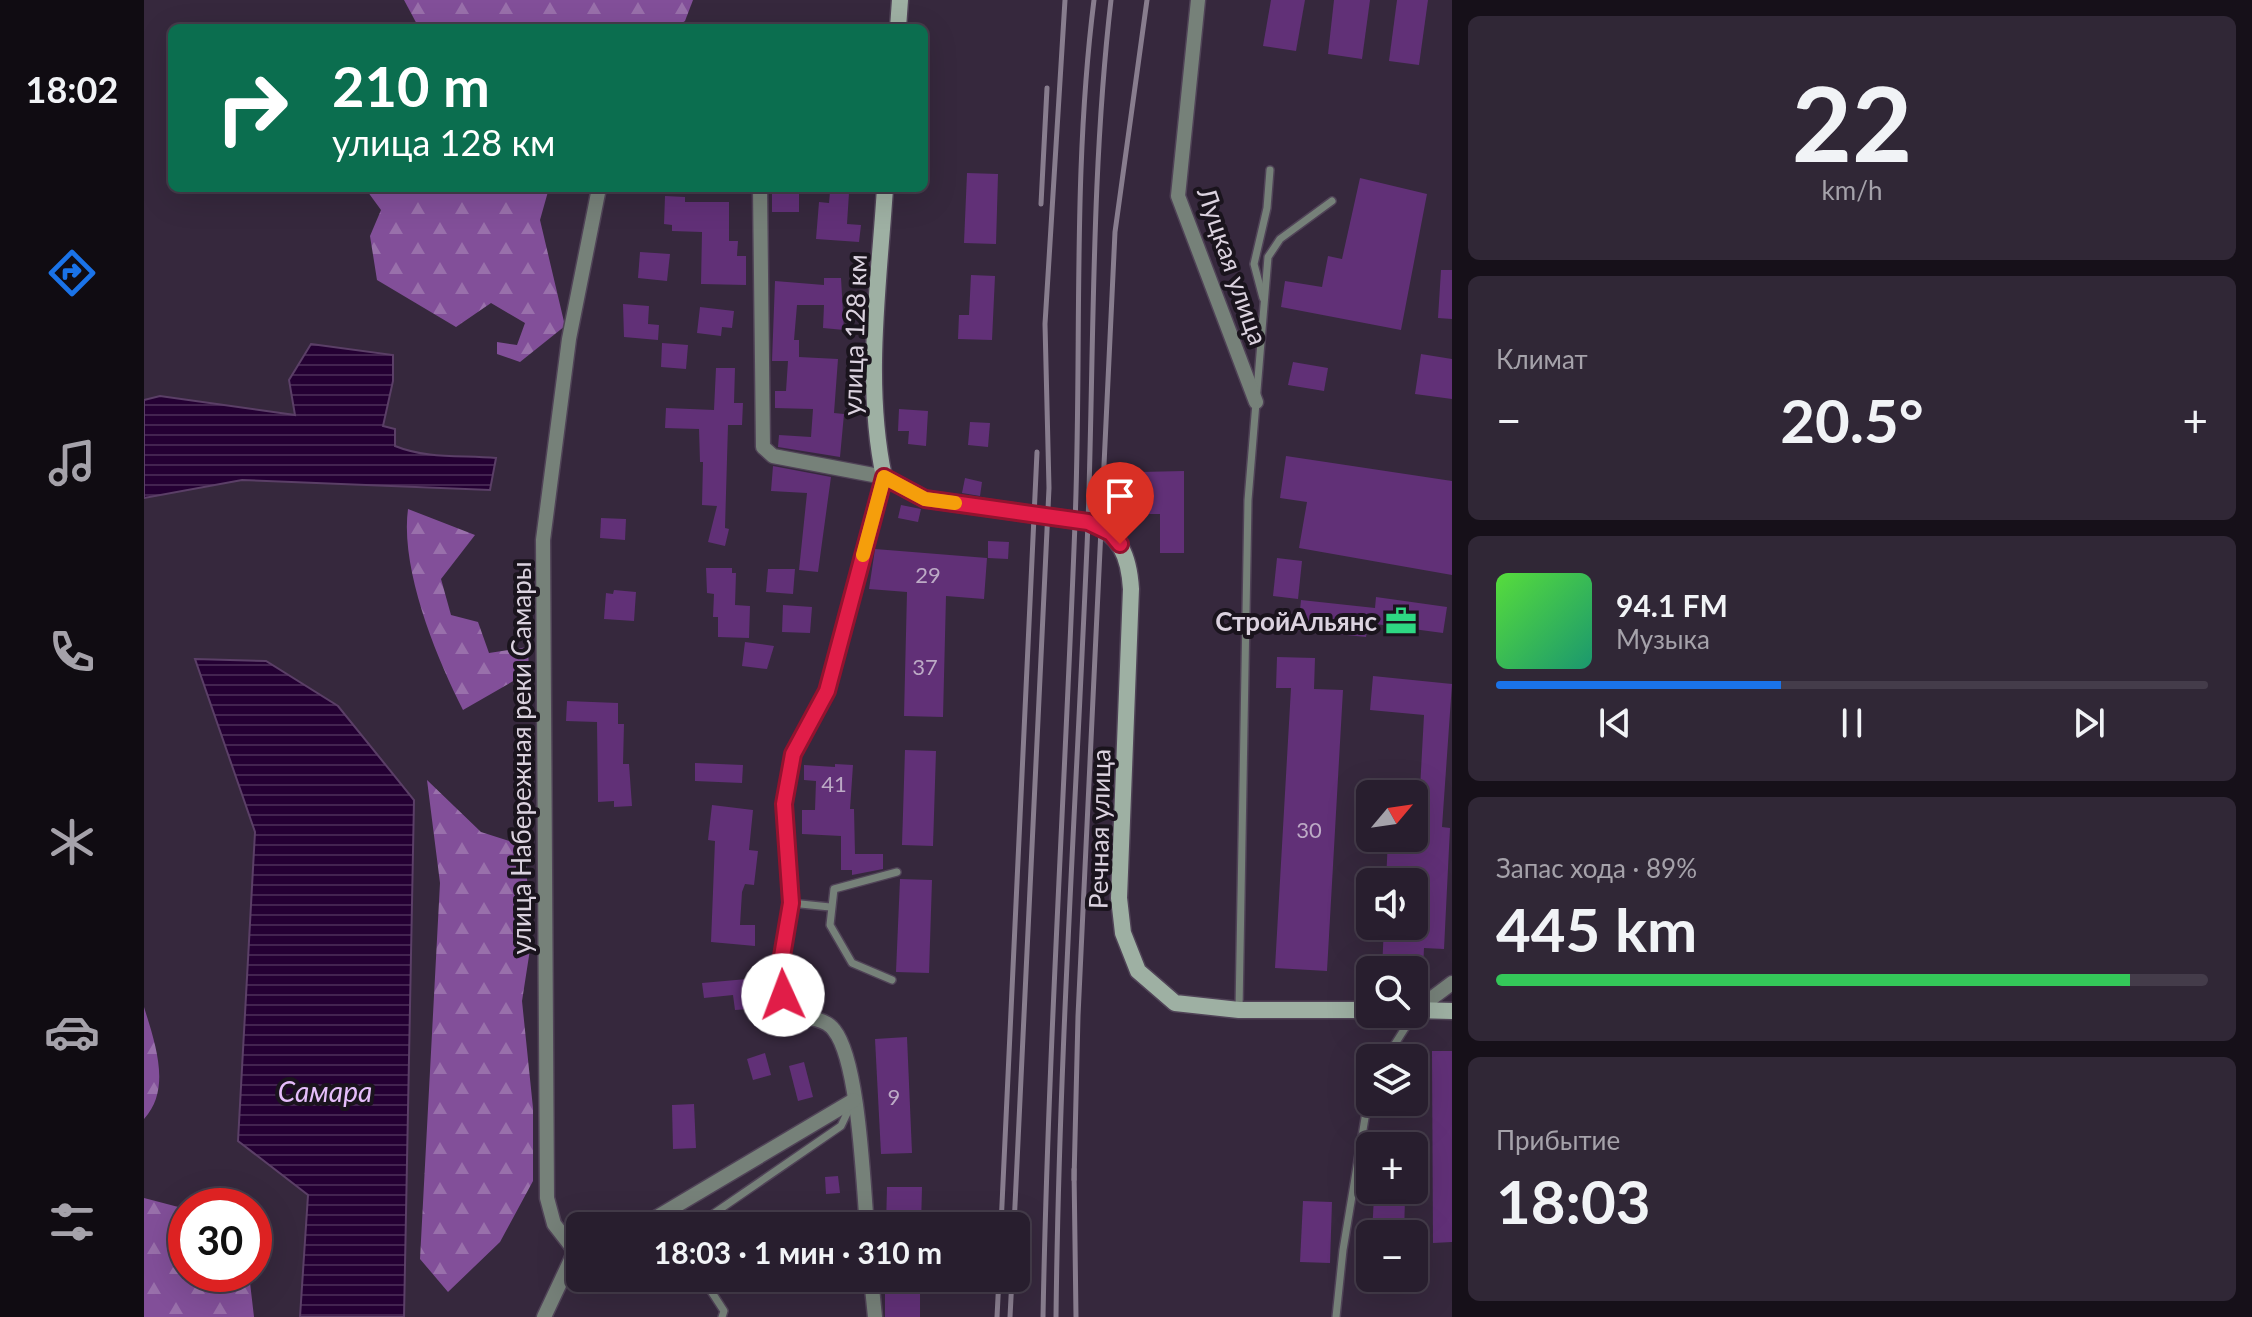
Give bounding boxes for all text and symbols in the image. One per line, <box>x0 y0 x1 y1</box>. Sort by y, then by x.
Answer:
text: 210 m <box>332 52 490 119</box>
icon: right <box>200 56 304 160</box>
text: 22 <box>1792 59 1912 184</box>
text: 18:02 <box>26 67 118 111</box>
text: улица 128 км <box>332 120 555 164</box>
text: km/h <box>1822 174 1882 206</box>
street label: Луцкая улица <box>1191 182 1275 349</box>
icon: directions <box>44 245 100 301</box>
street label: улица 128 км <box>835 254 873 416</box>
text: Климат <box>1496 343 1588 375</box>
text: 20.5° <box>1780 384 1924 456</box>
text: − <box>1496 394 1522 446</box>
text: + <box>2182 394 2208 446</box>
icon: music <box>44 435 100 491</box>
pin <box>1086 462 1154 544</box>
icon: arrive <box>1098 474 1142 518</box>
house number: 29 <box>915 561 941 588</box>
street label: улица Набережная реки Самары <box>505 562 537 954</box>
text: 94.1 FM <box>1616 587 1728 623</box>
office icon: СтройАльянс <box>1384 604 1418 638</box>
place label: СтройАльянс <box>1215 605 1377 637</box>
text: Музыка <box>1616 623 1710 655</box>
icon: phone <box>44 624 100 680</box>
house number: 37 <box>912 653 938 680</box>
icon: previous <box>1593 701 1637 745</box>
icon: pause <box>1830 701 1874 745</box>
icon: next <box>2067 701 2111 745</box>
street label: Речная улица <box>1082 749 1116 909</box>
house number: 41 <box>821 770 847 797</box>
north arrow <box>1356 780 1428 852</box>
map controls <box>1356 780 1428 1292</box>
icon: climate <box>44 814 100 870</box>
house number: 30 <box>1296 816 1322 843</box>
text: Запас хода · 89% <box>1496 852 1697 884</box>
button: sound <box>1356 868 1428 940</box>
text: 445 km <box>1496 893 1697 965</box>
position arrow <box>741 953 825 1037</box>
button: search <box>1356 956 1428 1028</box>
icon: car <box>44 1004 100 1060</box>
button: layers <box>1356 1044 1428 1116</box>
water label: Самара <box>278 1074 372 1108</box>
house number: 9 <box>888 1083 900 1110</box>
text: Прибытие <box>1496 1124 1620 1156</box>
button: + <box>1356 1132 1428 1204</box>
text: 18:03 <box>1496 1165 1651 1237</box>
speed limit sign: 30 <box>168 1188 272 1292</box>
icon: filters <box>44 1194 100 1250</box>
button: − <box>1356 1220 1428 1292</box>
text: 18:03 · 1 мин · 310 m <box>654 1234 942 1270</box>

